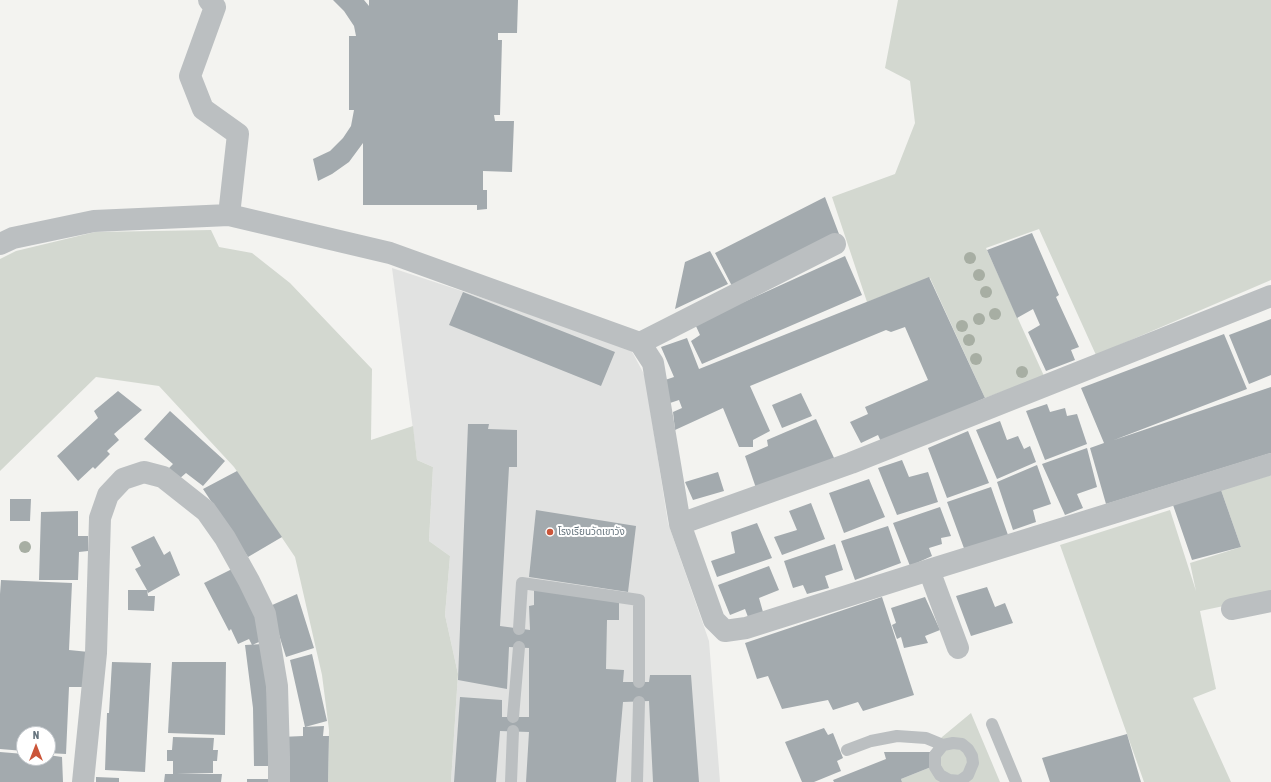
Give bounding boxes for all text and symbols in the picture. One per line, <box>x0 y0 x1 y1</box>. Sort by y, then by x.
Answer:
place label: โรงเรียนวัดเขาวัง <box>558 526 625 538</box>
marker: โรงเรียนวัดเขาวัง <box>545 527 555 537</box>
north arrow <box>16 726 56 766</box>
text: N <box>33 729 39 741</box>

